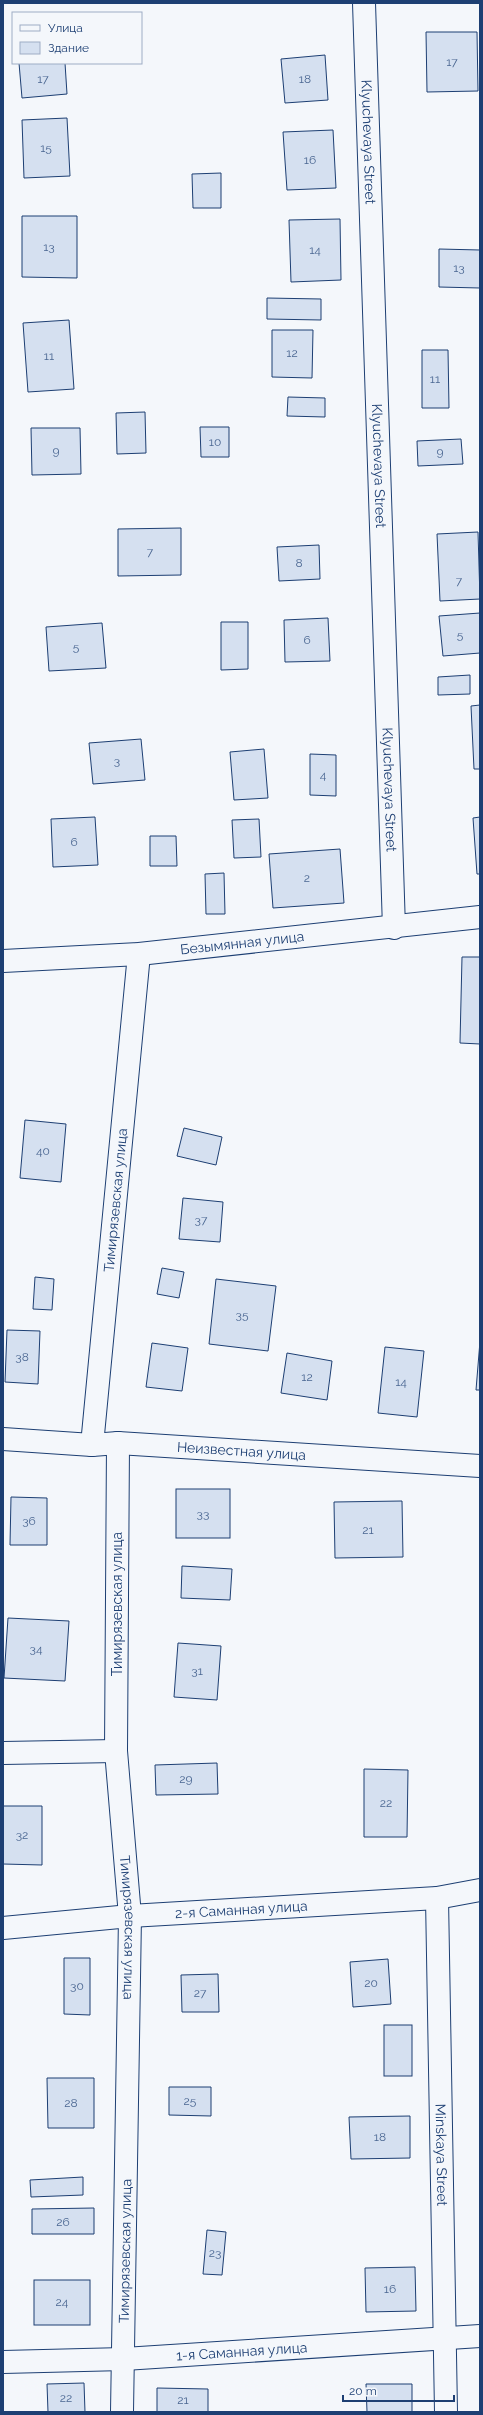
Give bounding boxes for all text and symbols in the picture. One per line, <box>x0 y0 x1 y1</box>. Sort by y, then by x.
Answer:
legend <box>12 12 142 64</box>
text: Улица <box>48 21 83 35</box>
text: Здание <box>48 41 89 55</box>
house number: 17 <box>446 55 458 69</box>
house number: 17 <box>37 72 49 86</box>
house number: 18 <box>299 72 311 86</box>
street label: Klyuchevaya Street <box>358 79 379 205</box>
house number: 15 <box>40 141 52 155</box>
house number: 16 <box>304 153 316 167</box>
house number: 13 <box>43 240 55 254</box>
house number: 14 <box>309 243 321 257</box>
house number: 13 <box>453 261 465 275</box>
house number: 12 <box>286 346 298 360</box>
house number: 11 <box>44 349 54 363</box>
house number: 11 <box>430 372 440 386</box>
street label: Klyuchevaya Street <box>369 403 389 529</box>
house number: 10 <box>209 435 221 449</box>
house number: 9 <box>52 444 60 458</box>
house number: 9 <box>436 445 444 459</box>
house number: 7 <box>147 545 154 559</box>
house number: 8 <box>295 556 303 570</box>
house number: 7 <box>456 574 463 588</box>
house number: 5 <box>457 628 464 642</box>
house number: 6 <box>303 633 311 647</box>
house number: 5 <box>73 640 80 654</box>
street label: Klyuchevaya Street <box>379 727 400 852</box>
house number: 3 <box>114 754 120 768</box>
house number: 4 <box>320 768 327 782</box>
house number: 6 <box>70 835 78 849</box>
house number: 2 <box>304 871 310 885</box>
street label: Безымянная улица <box>179 928 305 957</box>
street label: Тимирязевская улица <box>101 1127 130 1273</box>
house number: 40 <box>36 1144 50 1158</box>
house number: 37 <box>195 1213 208 1227</box>
house number: 35 <box>236 1308 249 1322</box>
house number: 38 <box>15 1350 29 1364</box>
house number: 12 <box>301 1370 313 1384</box>
house number: 14 <box>395 1375 407 1389</box>
street label: Неизвестная улица <box>176 1439 306 1463</box>
house number: 33 <box>197 1507 209 1521</box>
house number: 36 <box>22 1514 36 1528</box>
house number: 21 <box>362 1523 374 1537</box>
street label: Тимирязевская улица <box>109 1532 125 1676</box>
house number: 34 <box>30 1642 43 1656</box>
house number: 31 <box>191 1664 203 1678</box>
house number: 29 <box>179 1772 193 1786</box>
house number: 22 <box>380 1796 392 1810</box>
house number: 32 <box>16 1828 28 1842</box>
street label: Тимирязевская улица <box>117 1855 138 2000</box>
street label: 2-я Саманная улица <box>174 1898 308 1921</box>
house number: 20 <box>364 1976 378 1990</box>
house number: 30 <box>70 1979 84 1993</box>
house number: 27 <box>194 1986 207 2000</box>
house number: 25 <box>184 2094 197 2108</box>
house number: 28 <box>64 2096 78 2110</box>
street label: Minskaya Street <box>433 2104 450 2207</box>
house number: 18 <box>374 2130 386 2144</box>
street label: Тимирязевская улица <box>116 2179 134 2323</box>
house number: 26 <box>56 2215 70 2229</box>
house number: 23 <box>209 2246 221 2260</box>
house number: 16 <box>384 2282 396 2296</box>
house number: 24 <box>56 2295 69 2309</box>
street label: 1-я Саманная улица <box>176 2339 308 2364</box>
scale bar <box>343 2377 454 2403</box>
text: 20 m <box>349 2384 377 2398</box>
house number: 22 <box>60 2391 72 2405</box>
house number: 21 <box>177 2393 189 2407</box>

